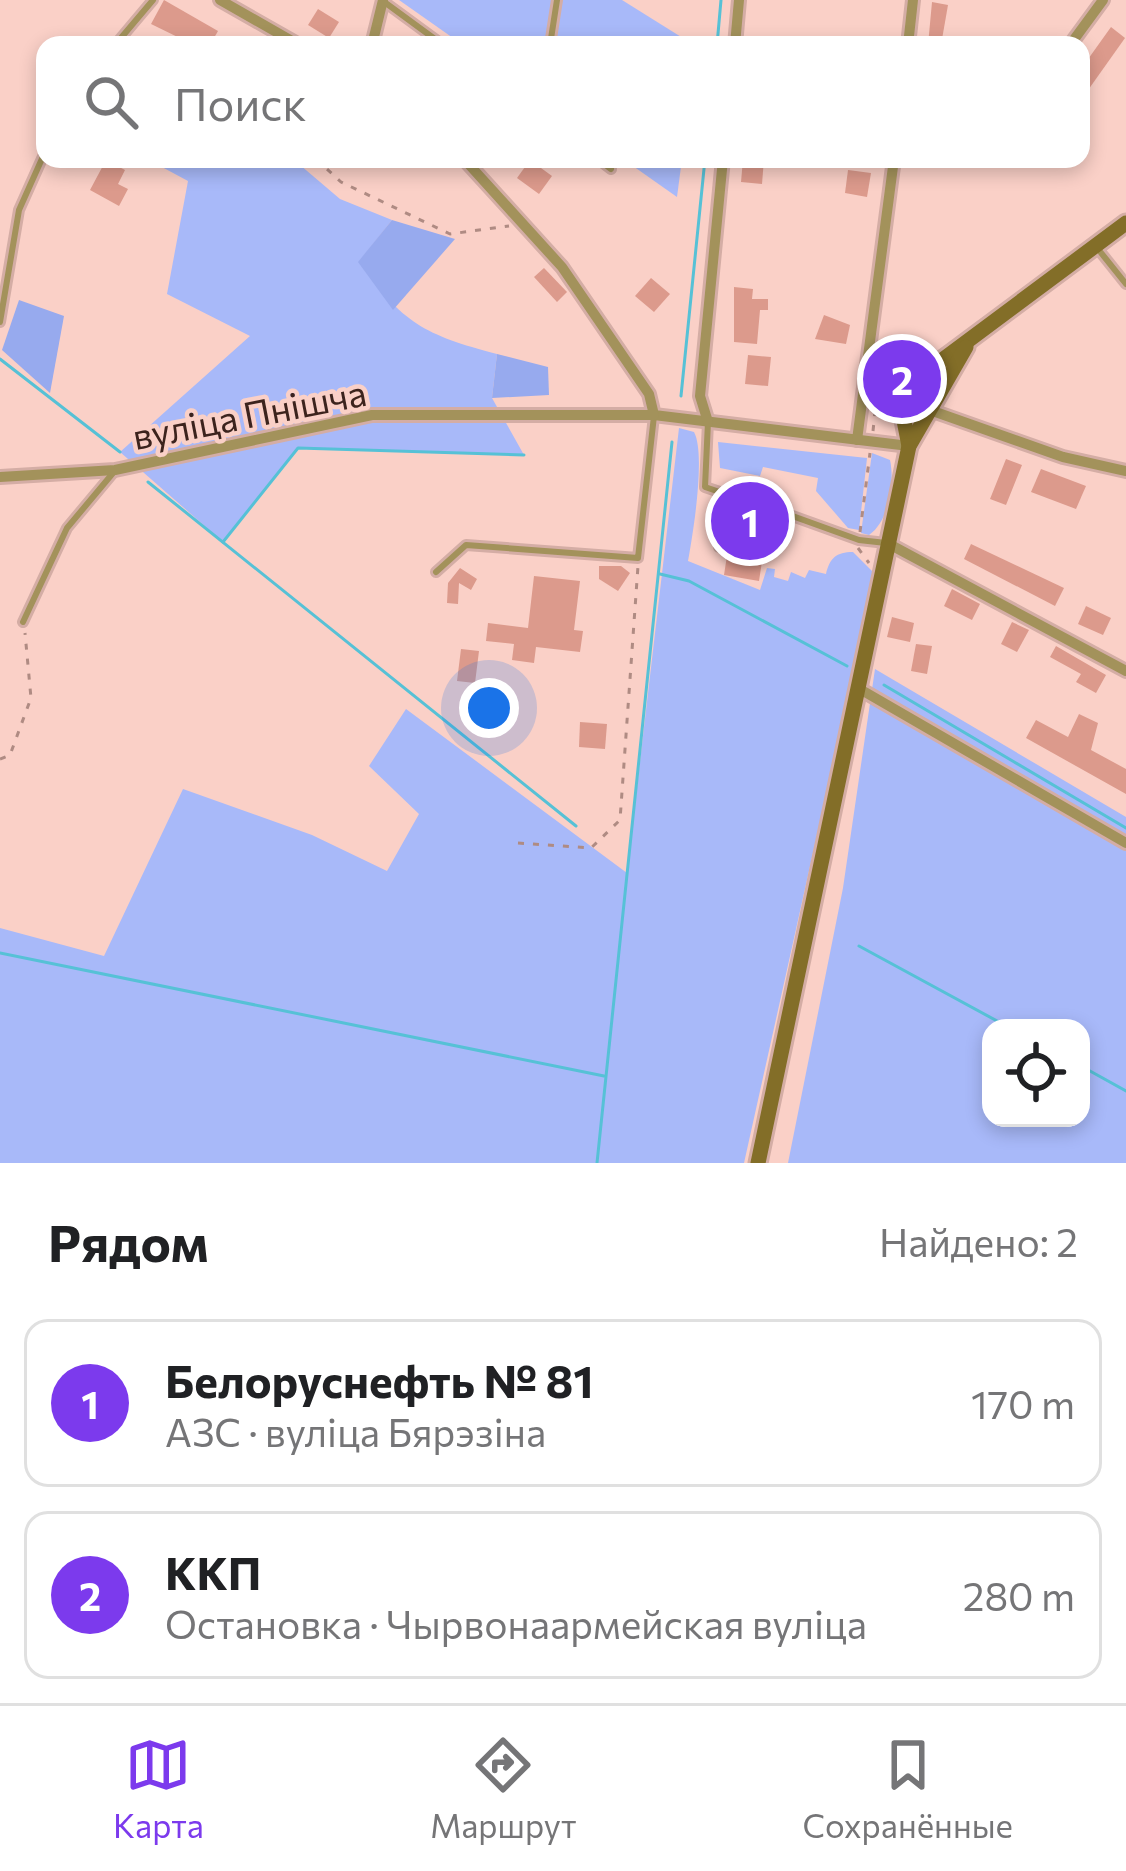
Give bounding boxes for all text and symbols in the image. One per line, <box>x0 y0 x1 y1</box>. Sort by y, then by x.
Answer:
search box <box>36 36 1090 168</box>
icon: search <box>78 69 144 135</box>
text: Поиск <box>174 75 307 130</box>
pin: 2 <box>863 334 941 424</box>
street label: вуліца Пнішча <box>128 369 370 457</box>
pin: 1 <box>711 476 789 566</box>
your location <box>459 678 519 738</box>
map controls <box>982 1019 1090 1127</box>
button: locate <box>982 1019 1090 1127</box>
text: Рядом <box>48 1210 209 1273</box>
text: Найдено: 2 <box>879 1217 1078 1265</box>
text: Белоруснефть № 81 <box>165 1352 594 1407</box>
text: 1 <box>81 1379 99 1427</box>
text: 170 m <box>971 1379 1075 1427</box>
text: АЗС · вуліца Бярэзіна <box>165 1407 546 1455</box>
text: ККП <box>165 1544 261 1599</box>
text: 2 <box>79 1571 101 1619</box>
text: 280 m <box>963 1571 1075 1619</box>
text: Остановка · Чырвонаармейская вуліца <box>165 1599 867 1647</box>
tab: Карта <box>113 1732 204 1845</box>
tab: Маршрут <box>430 1732 576 1845</box>
tab: Сохранённые <box>802 1732 1013 1845</box>

